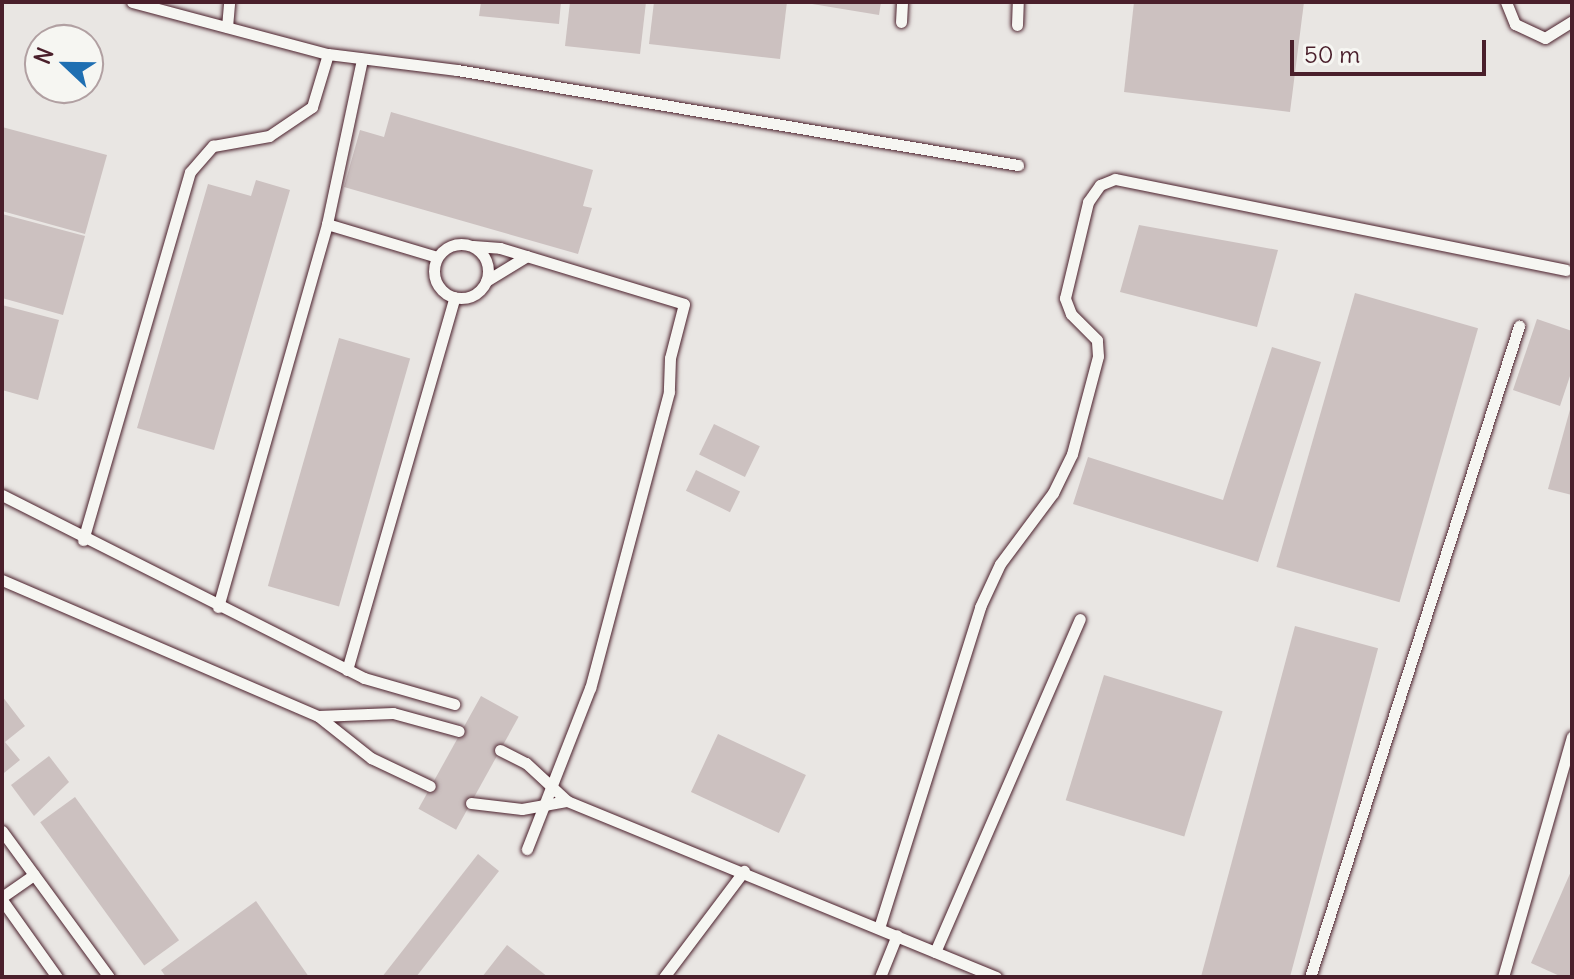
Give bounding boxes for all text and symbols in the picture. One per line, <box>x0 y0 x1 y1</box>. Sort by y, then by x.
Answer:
north arrow <box>24 24 104 104</box>
scale bar <box>1294 24 1490 74</box>
text: 50 m <box>1304 39 1360 69</box>
text: N <box>28 43 59 68</box>

